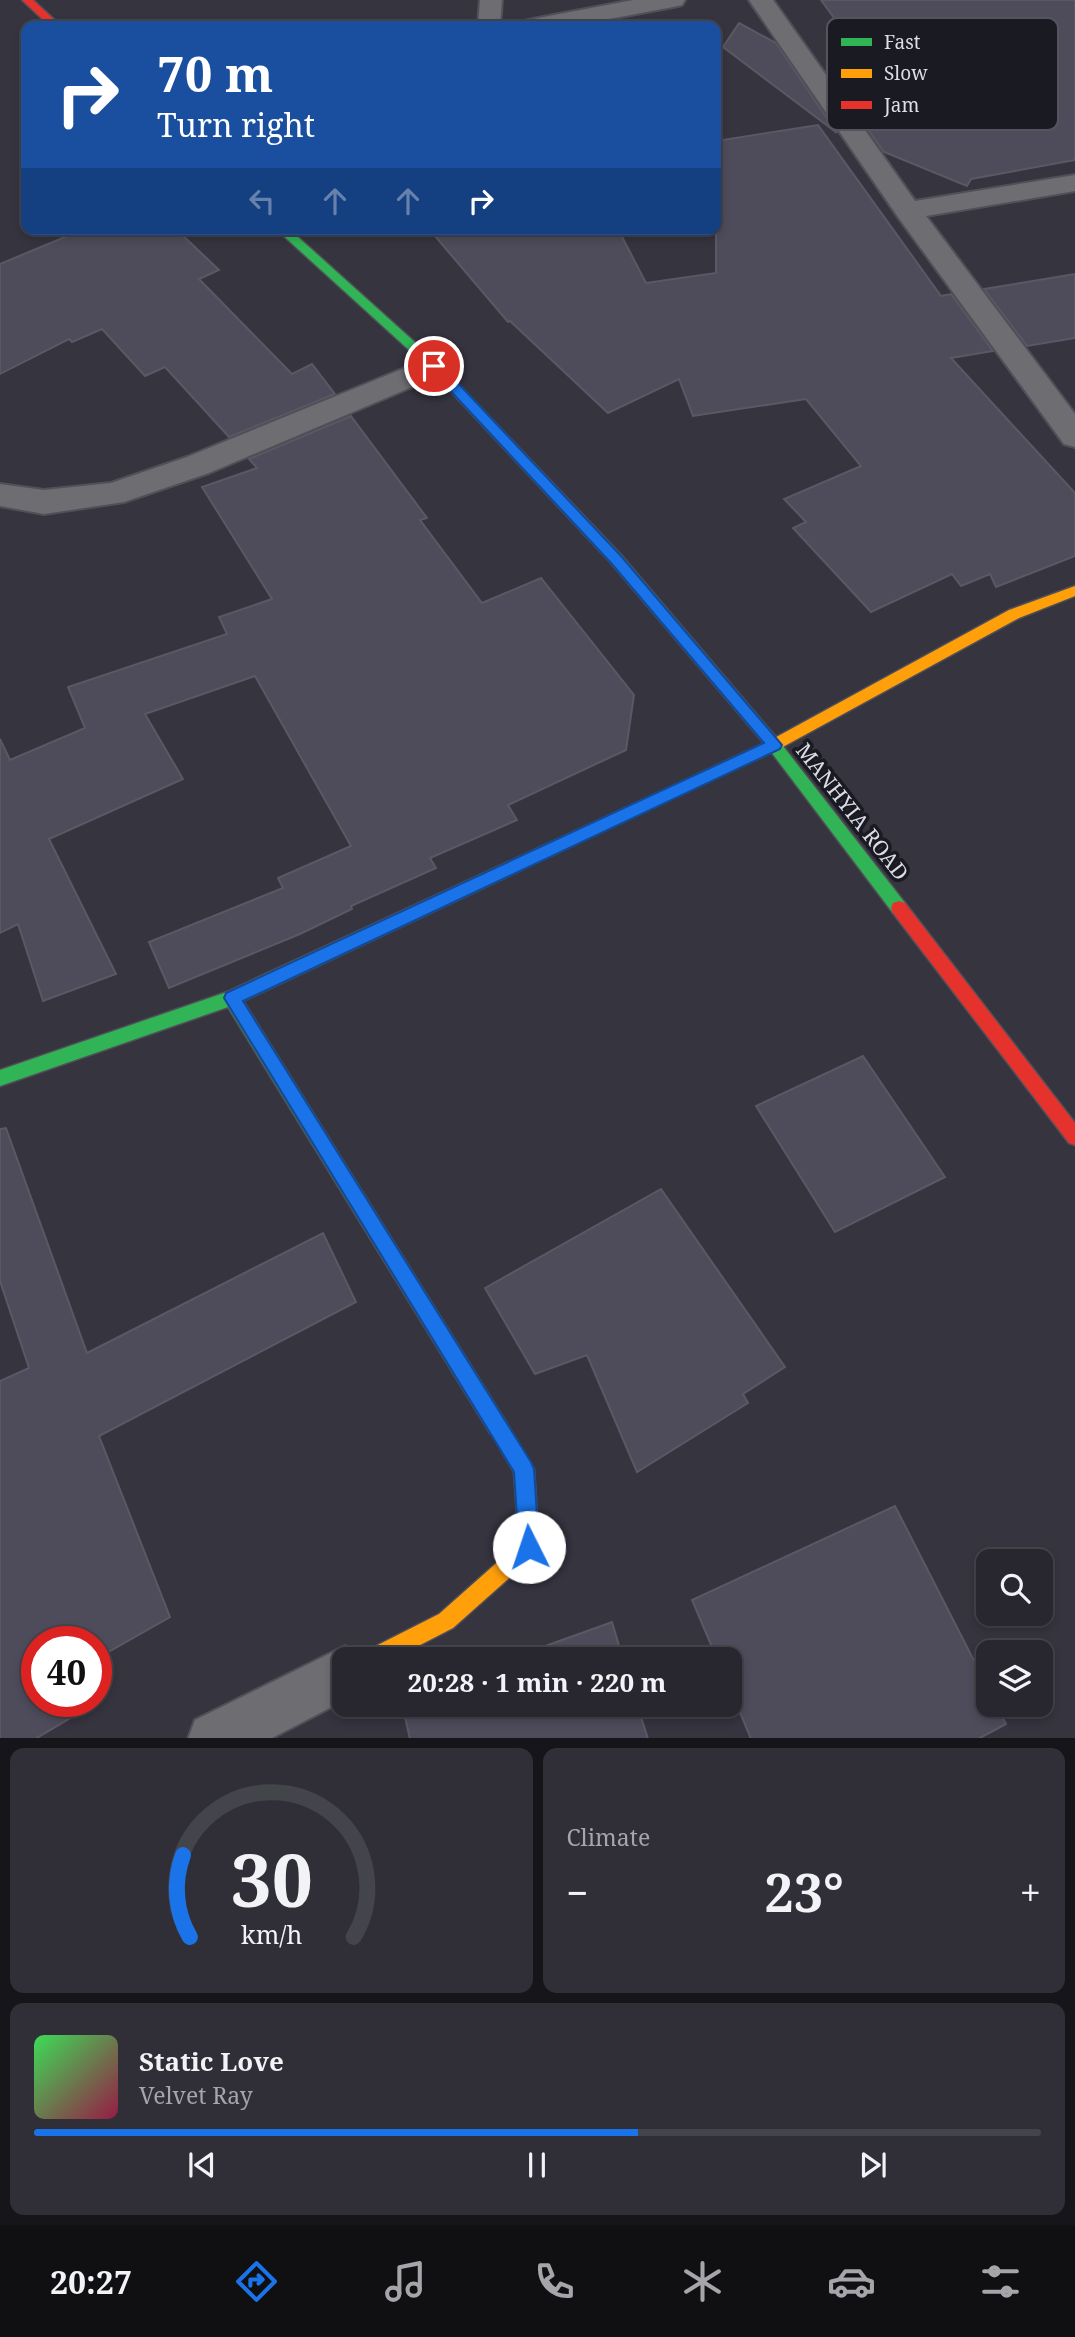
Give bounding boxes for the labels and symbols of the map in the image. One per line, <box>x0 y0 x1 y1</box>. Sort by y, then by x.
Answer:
legend <box>827 18 1058 130</box>
text: Fast <box>884 29 921 55</box>
text: Slow <box>884 60 928 86</box>
text: Jam <box>883 92 919 118</box>
pin <box>404 336 464 396</box>
street label: MANHYIA ROAD <box>790 737 915 886</box>
position arrow <box>492 1510 566 1584</box>
speed limit sign: 40 <box>21 1626 112 1717</box>

